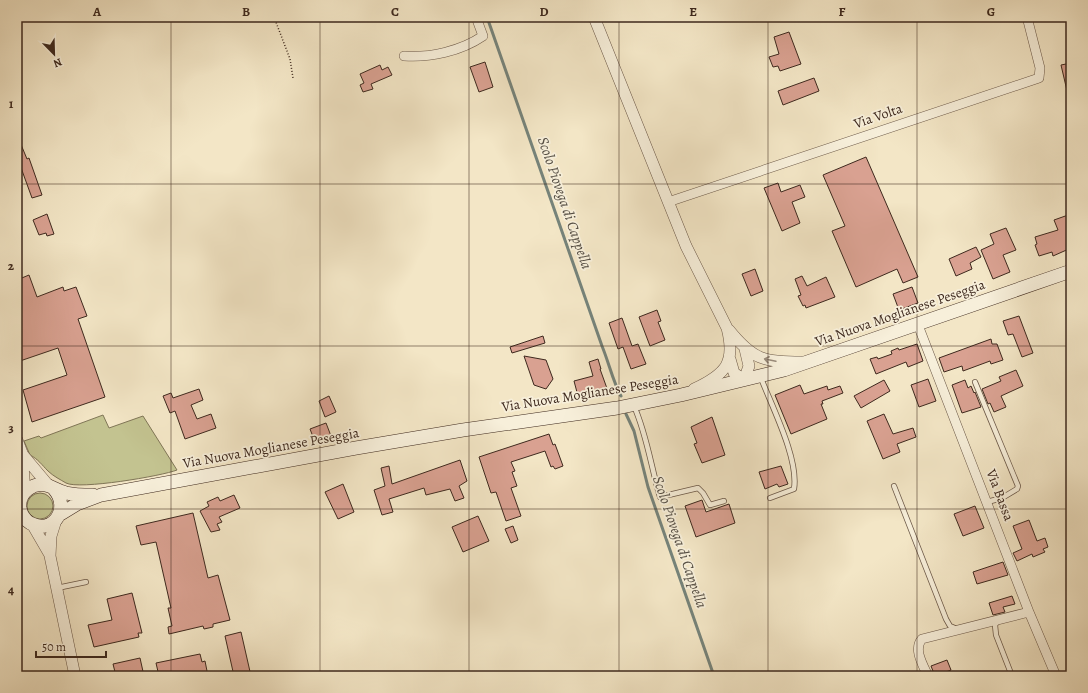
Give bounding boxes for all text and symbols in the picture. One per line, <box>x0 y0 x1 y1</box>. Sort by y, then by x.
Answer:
text: A <box>92 3 102 20</box>
text: B <box>242 3 250 20</box>
text: C <box>391 3 399 20</box>
text: D <box>539 3 549 20</box>
text: E <box>689 3 697 20</box>
text: F <box>839 3 846 20</box>
text: G <box>987 3 995 20</box>
north arrow <box>34 34 74 74</box>
text: N <box>51 54 64 71</box>
text: 1 <box>9 95 14 112</box>
street label: Via Volta <box>850 99 905 133</box>
water label: Scolo Piovega di Cappella <box>533 134 597 272</box>
text: 2 <box>8 257 15 274</box>
street label: Via Nuova Moglianese Peseggia <box>812 275 988 351</box>
one-way arrow <box>764 356 777 364</box>
street label: Via Nuova Moglianese Peseggia <box>499 370 680 417</box>
text: 3 <box>8 419 14 436</box>
street label: Via Nuova Moglianese Peseggia <box>180 423 361 473</box>
street label: Via Bassa <box>981 466 1019 524</box>
water label: Scolo Piovega di Cappella <box>648 473 712 611</box>
text: 4 <box>8 581 14 598</box>
scale bar <box>36 633 106 659</box>
text: 50 m <box>42 639 66 655</box>

